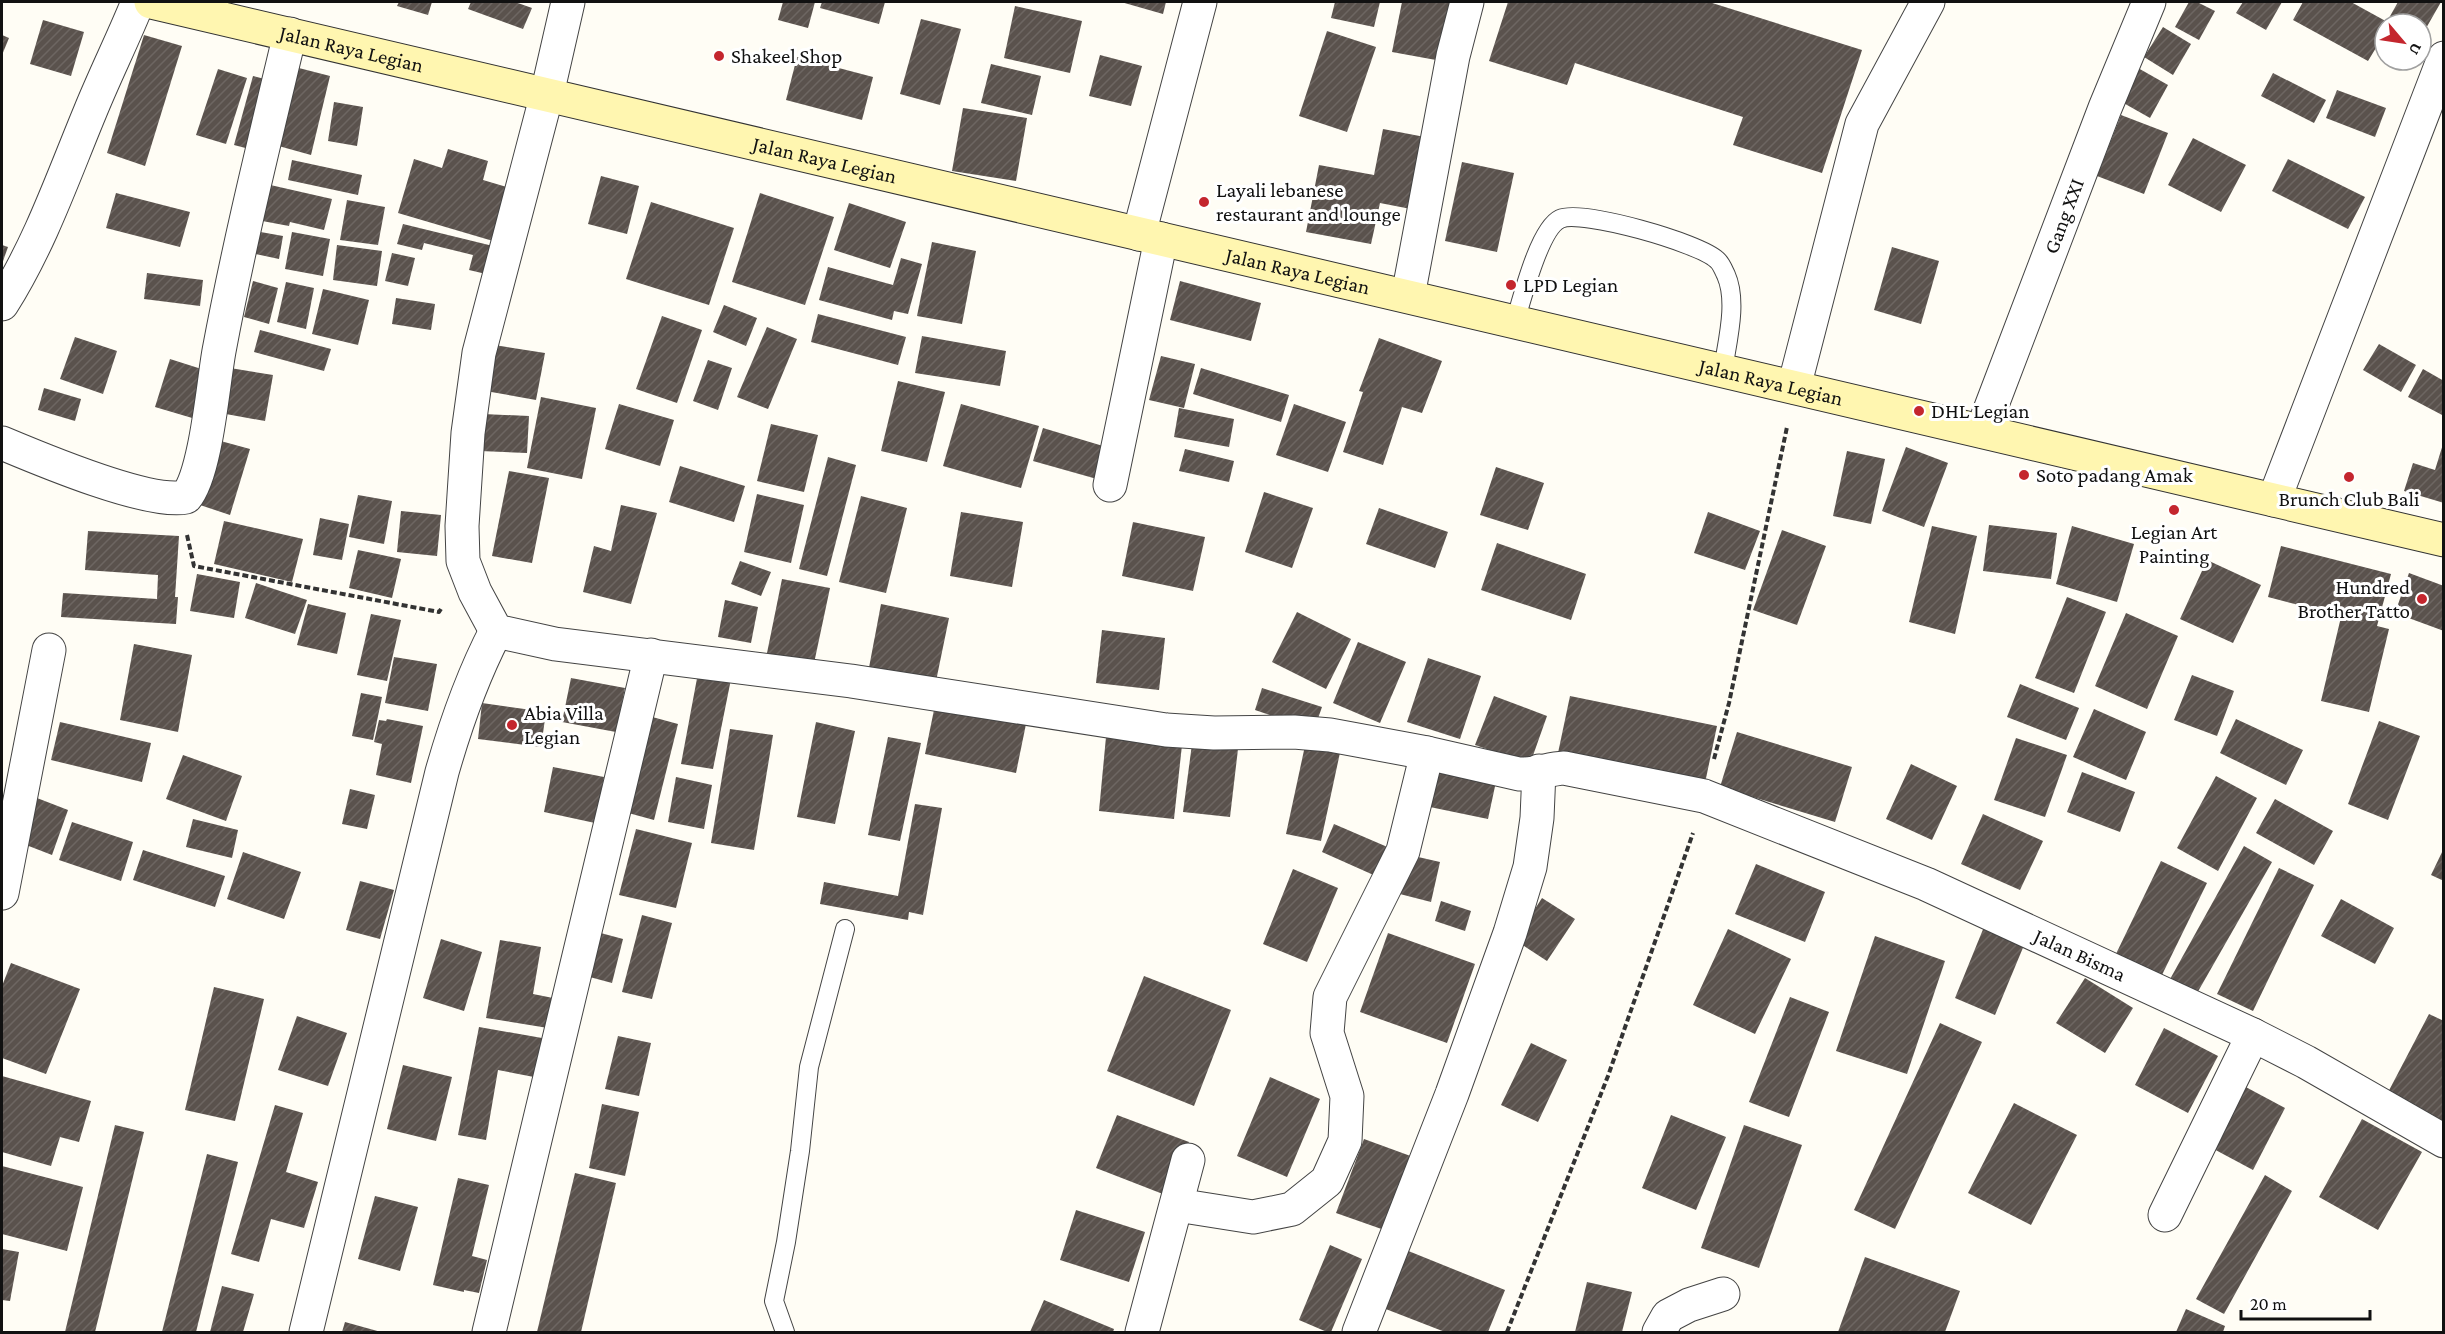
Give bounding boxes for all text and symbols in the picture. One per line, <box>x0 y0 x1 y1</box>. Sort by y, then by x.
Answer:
north arrow <box>2373 12 2433 72</box>
street label: Jalan Raya Legian <box>275 20 426 78</box>
text: U <box>2406 40 2426 58</box>
place label: Shakeel Shop <box>731 44 842 68</box>
marker: Shakeel Shop <box>712 49 726 63</box>
street label: Jalan Raya Legian <box>748 131 899 189</box>
street label: Gang XXI <box>2039 175 2089 257</box>
place label: Layali lebanese restaurant and lounge <box>1216 178 1401 226</box>
marker: Layali lebanese restaurant and lounge <box>1197 195 1211 209</box>
street label: Jalan Raya Legian <box>1222 242 1372 300</box>
place label: LPD Legian <box>1523 273 1618 297</box>
marker: LPD Legian <box>1504 278 1518 292</box>
street label: Jalan Raya Legian <box>1695 353 1845 411</box>
place label: DHL Legian <box>1931 399 2030 423</box>
marker: DHL Legian <box>1912 404 1926 418</box>
place label: Soto padang Amak <box>2036 463 2193 487</box>
marker: Soto padang Amak <box>2017 468 2031 482</box>
marker: Brunch Club Bali <box>2342 470 2356 484</box>
place label: Brunch Club Bali <box>2278 487 2420 511</box>
marker: Legian Art Painting <box>2167 503 2181 517</box>
place label: Legian Art Painting <box>2131 520 2218 568</box>
place label: Hundred Brother Tatto <box>2298 575 2410 623</box>
marker: Hundred Brother Tatto <box>2415 592 2429 606</box>
place label: Abia Villa Legian <box>524 701 604 749</box>
marker: Abia Villa Legian <box>505 718 519 732</box>
street label: Jalan Bisma <box>2028 923 2130 987</box>
scale bar <box>2241 1283 2370 1321</box>
text: 20 m <box>2250 1294 2287 1314</box>

